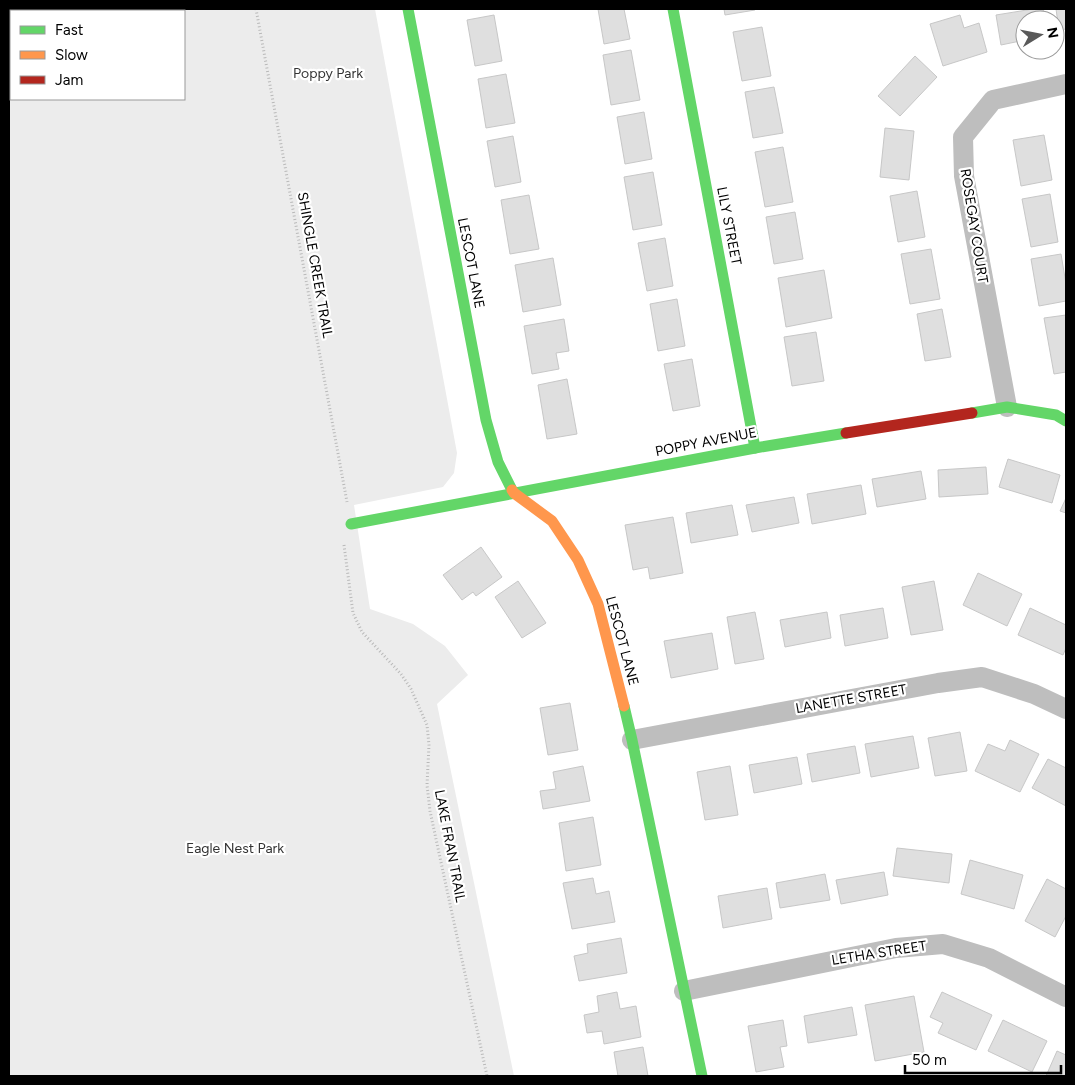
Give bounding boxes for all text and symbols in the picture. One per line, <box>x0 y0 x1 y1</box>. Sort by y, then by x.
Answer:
legend <box>10 10 185 100</box>
north arrow <box>1015 10 1065 60</box>
text: Fast <box>55 21 84 39</box>
text: N <box>1043 26 1062 40</box>
text: Slow <box>55 46 88 64</box>
park label: Poppy Park <box>293 65 363 82</box>
text: Jam <box>55 71 83 89</box>
street label: ROSEGAY COURT <box>957 168 991 285</box>
street label: LILY STREET <box>713 185 745 267</box>
street label: SHINGLE CREEK TRAIL <box>294 191 336 340</box>
street label: LESCOT LANE <box>454 216 488 310</box>
street label: POPPY AVENUE <box>654 424 758 460</box>
street label: LESCOT LANE <box>602 594 642 688</box>
street label: LANETTE STREET <box>794 681 908 717</box>
street label: LAKE FRAN TRAIL <box>431 788 469 904</box>
park label: Eagle Nest Park <box>186 840 284 857</box>
street label: LETHA STREET <box>830 937 928 969</box>
scale bar <box>905 1042 1061 1074</box>
text: 50 m <box>912 1051 947 1069</box>

